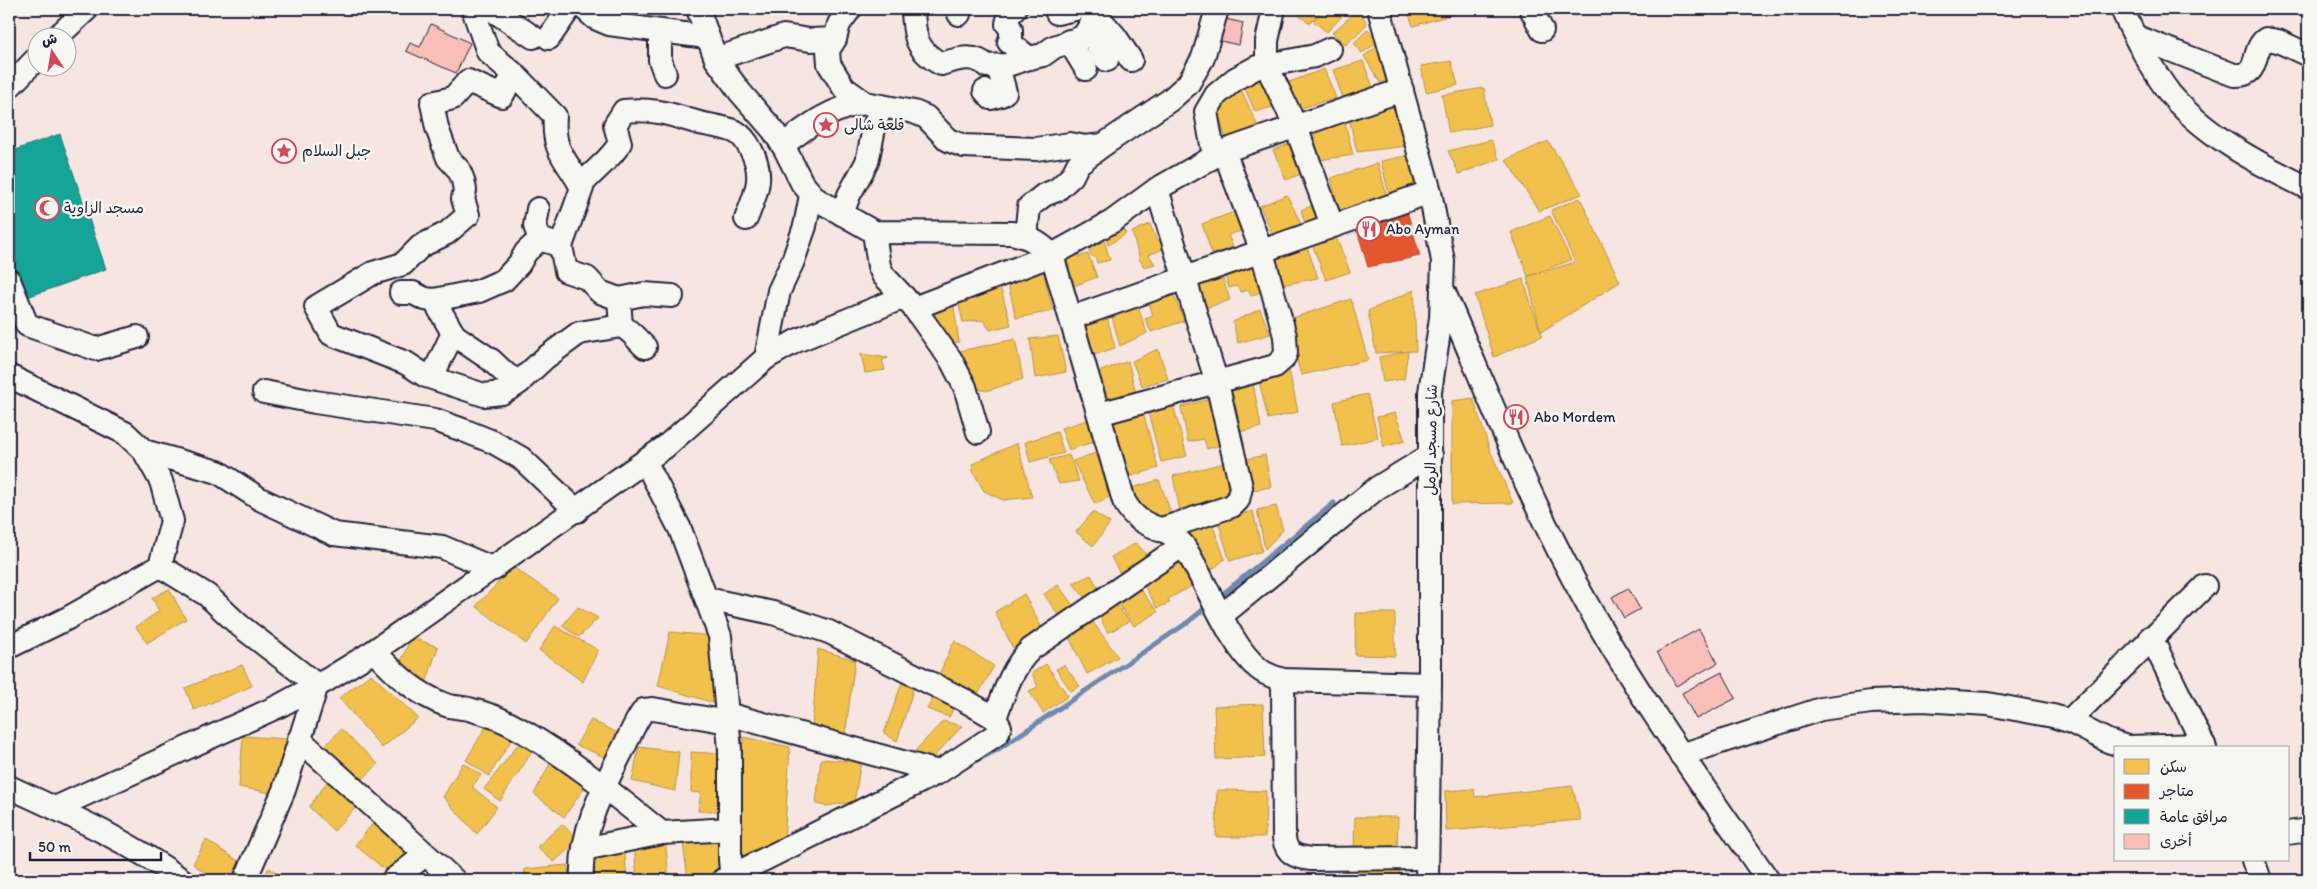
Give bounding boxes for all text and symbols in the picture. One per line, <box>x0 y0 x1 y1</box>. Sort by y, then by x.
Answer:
north arrow <box>28 28 78 78</box>
text: ش <box>40 30 59 50</box>
place icon: قلعة شالى <box>813 112 839 138</box>
place label: قلعة شالى <box>844 116 905 135</box>
place icon: جبل السلام <box>271 138 297 164</box>
place label: جبل السلام <box>302 142 371 162</box>
mosque icon: مسجد الزاوية <box>34 195 60 221</box>
place label: مسجد الزاوية <box>64 199 144 217</box>
restaurant icon: Abo Ayman <box>1356 216 1382 242</box>
place label: Abo Ayman <box>1386 220 1460 238</box>
street label: شارع مسجد الرمل <box>1421 384 1442 496</box>
restaurant icon: Abo Mordem <box>1503 404 1529 430</box>
place label: Abo Mordem <box>1534 408 1616 426</box>
legend <box>2114 746 2290 862</box>
text: سكن <box>2160 758 2187 776</box>
text: متاجر <box>2158 782 2194 800</box>
text: مرافق عامة <box>2160 808 2228 826</box>
scale bar <box>30 829 161 861</box>
text: أخرى <box>2160 832 2192 850</box>
text: 50 m <box>38 838 71 856</box>

